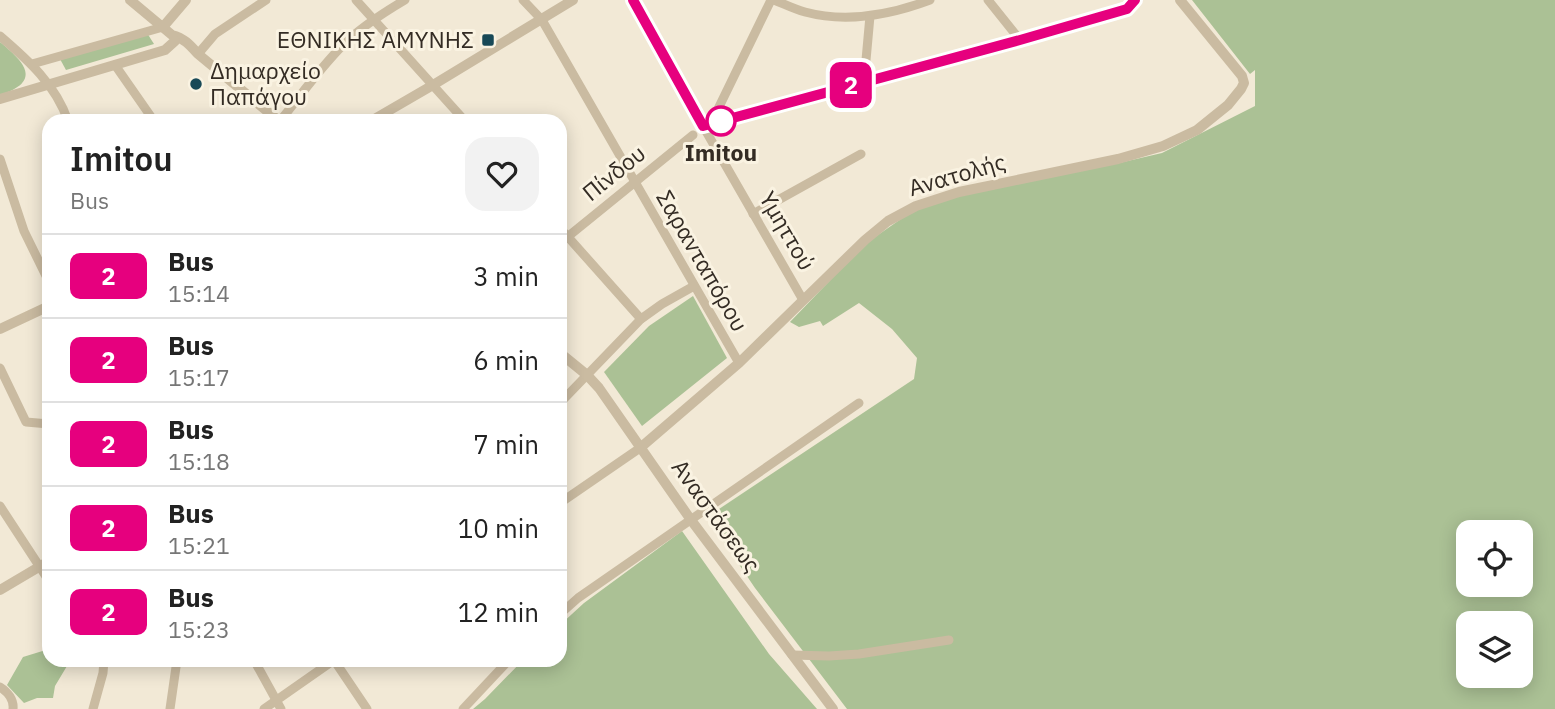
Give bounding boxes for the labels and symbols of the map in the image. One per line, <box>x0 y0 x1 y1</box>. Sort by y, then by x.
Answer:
place label: ΕΘΝΙΚΗΣ ΑΜΥΝΗΣ <box>277 24 474 54</box>
marker: ΕΘΝΙΚΗΣ ΑΜΥΝΗΣ <box>480 32 496 48</box>
place label: Δημαρχείο Παπάγου <box>210 55 321 111</box>
line badge: 2 <box>828 62 874 108</box>
marker: Δημαρχείο Παπάγου <box>188 76 204 92</box>
marker: Imitou <box>706 106 736 136</box>
place label: Imitou <box>685 137 757 167</box>
street label: Πίνδου <box>576 138 651 207</box>
street label: Ανατολής <box>905 146 1009 202</box>
street label: Σαρανταπόρου <box>650 184 755 337</box>
street label: Υμηττού <box>753 186 822 275</box>
street label: Αναστάσεως <box>666 453 768 578</box>

